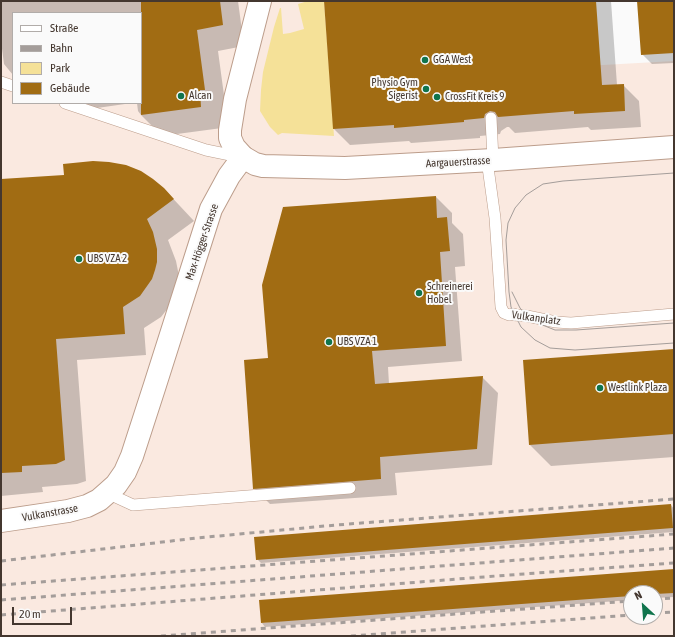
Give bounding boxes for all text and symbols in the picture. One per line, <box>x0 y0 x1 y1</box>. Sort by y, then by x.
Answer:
legend <box>12 12 142 104</box>
text: Straße <box>50 21 78 35</box>
text: Bahn <box>50 41 73 55</box>
place label: GGA West <box>433 53 471 67</box>
marker: GGA West <box>420 55 430 65</box>
text: Park <box>50 61 70 75</box>
place label: Physio Gym Sigerist <box>371 76 418 102</box>
text: Gebäude <box>50 81 90 95</box>
marker: Physio Gym Sigerist <box>421 84 431 94</box>
place label: Alcan <box>189 89 212 103</box>
place label: CrossFit Kreis 9 <box>445 90 504 104</box>
marker: Alcan <box>176 91 186 101</box>
marker: CrossFit Kreis 9 <box>432 92 442 102</box>
street label: Aargauerstrasse <box>425 154 491 170</box>
street label: Max-Högger-Strasse <box>183 202 221 282</box>
place label: UBS VZA 2 <box>87 252 127 266</box>
marker: UBS VZA 2 <box>74 254 84 264</box>
place label: Schreinerei Hobel <box>427 280 473 306</box>
marker: Schreinerei Hobel <box>414 288 424 298</box>
street label: Vulkanplatz <box>511 308 561 328</box>
place label: UBS VZA 1 <box>337 335 377 349</box>
marker: UBS VZA 1 <box>324 337 334 347</box>
place label: Westlink Plaza <box>608 381 667 395</box>
marker: Westlink Plaza <box>595 383 605 393</box>
street label: Vulkanstrasse <box>21 502 79 524</box>
north arrow <box>623 585 663 625</box>
text: N <box>633 588 644 602</box>
scale bar <box>14 599 74 625</box>
text: 20 m <box>19 607 41 621</box>

